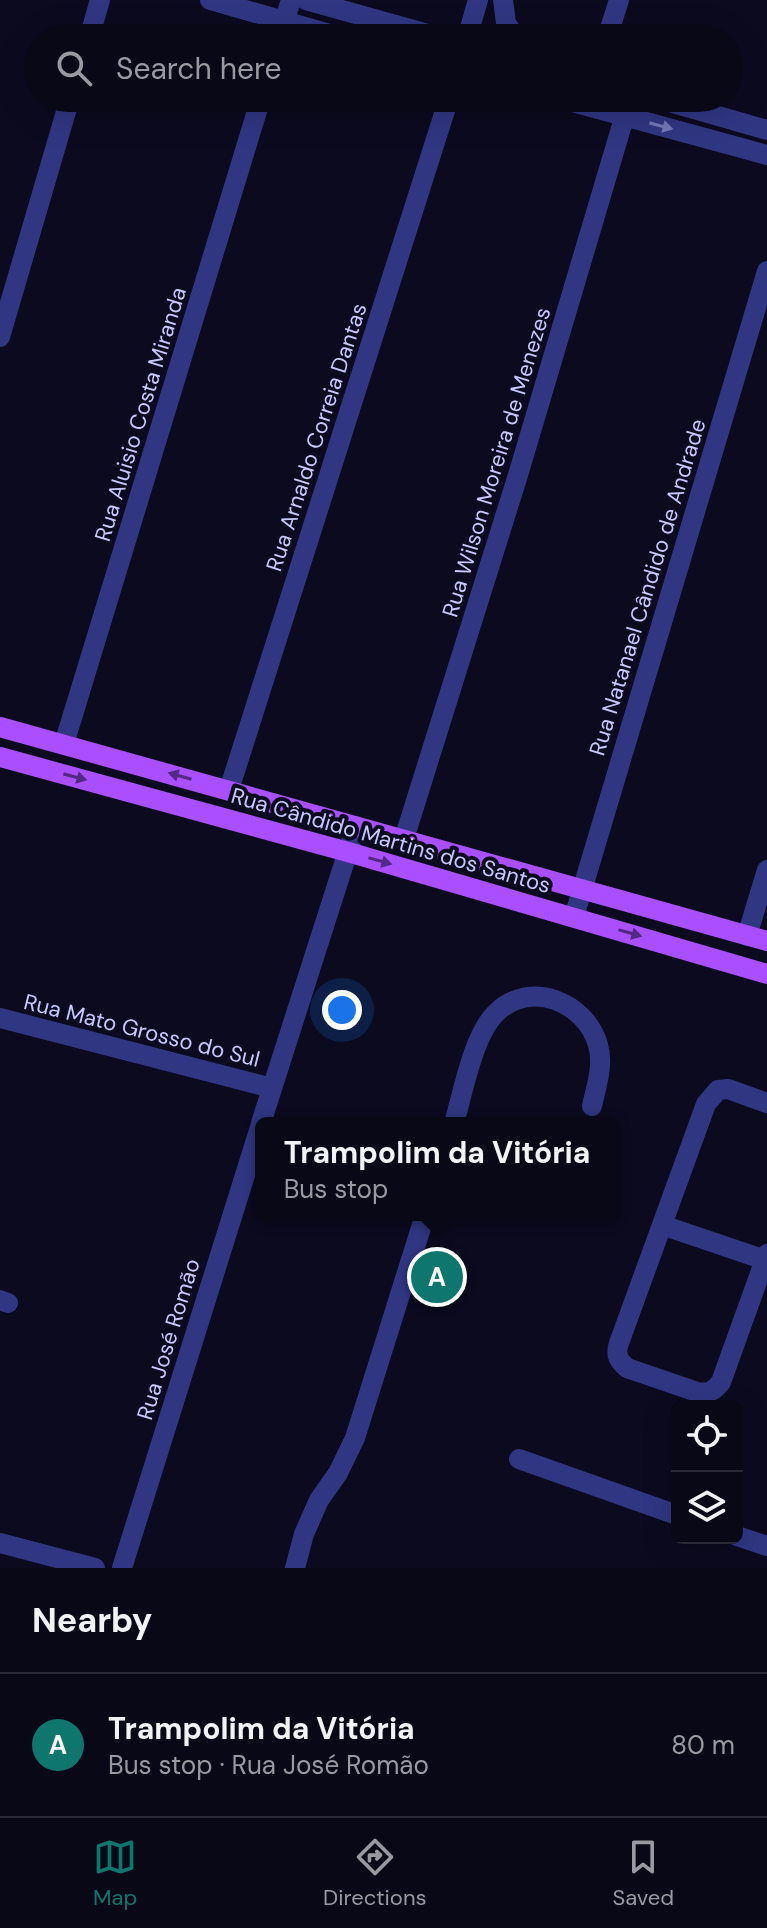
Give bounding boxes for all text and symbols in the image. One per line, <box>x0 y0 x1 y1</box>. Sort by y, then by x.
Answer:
search box <box>24 24 743 112</box>
icon: search <box>52 46 96 90</box>
text: Search here <box>116 49 282 88</box>
one-way arrow <box>649 120 673 133</box>
street label: Rua Aluisio Costa Miranda <box>88 284 193 545</box>
street label: Rua Arnaldo Correia Dantas <box>259 299 374 575</box>
street label: Rua Wilson Moreira de Menezes <box>435 304 557 621</box>
street label: Rua Natanael Cândido de Andrade <box>582 415 713 759</box>
one-way arrow <box>167 769 191 782</box>
one-way arrow <box>63 772 88 784</box>
street label: Rua Cândido Martins dos Santos <box>228 781 554 900</box>
one-way arrow <box>368 855 392 868</box>
one-way arrow <box>618 927 642 940</box>
street label: Rua Mato Grosso do Sul <box>21 987 263 1074</box>
your location <box>322 990 362 1030</box>
popup <box>255 1117 619 1221</box>
text: Trampolim da Vitória <box>284 1133 590 1172</box>
text: Bus stop <box>284 1172 388 1206</box>
pin: A <box>411 1247 463 1307</box>
street label: Rua José Romão <box>130 1255 207 1423</box>
map controls <box>671 1400 743 1544</box>
button: locate <box>671 1400 743 1472</box>
button: layers <box>671 1472 743 1544</box>
text: Nearby <box>32 1598 152 1643</box>
text: Trampolim da Vitória <box>108 1709 415 1748</box>
text: A <box>49 1728 67 1762</box>
text: 80 m <box>671 1728 735 1762</box>
text: Bus stop · Rua José Romão <box>108 1748 429 1782</box>
tab: Map <box>93 1835 137 1912</box>
tab: Directions <box>323 1835 427 1912</box>
tab: Saved <box>612 1835 674 1912</box>

